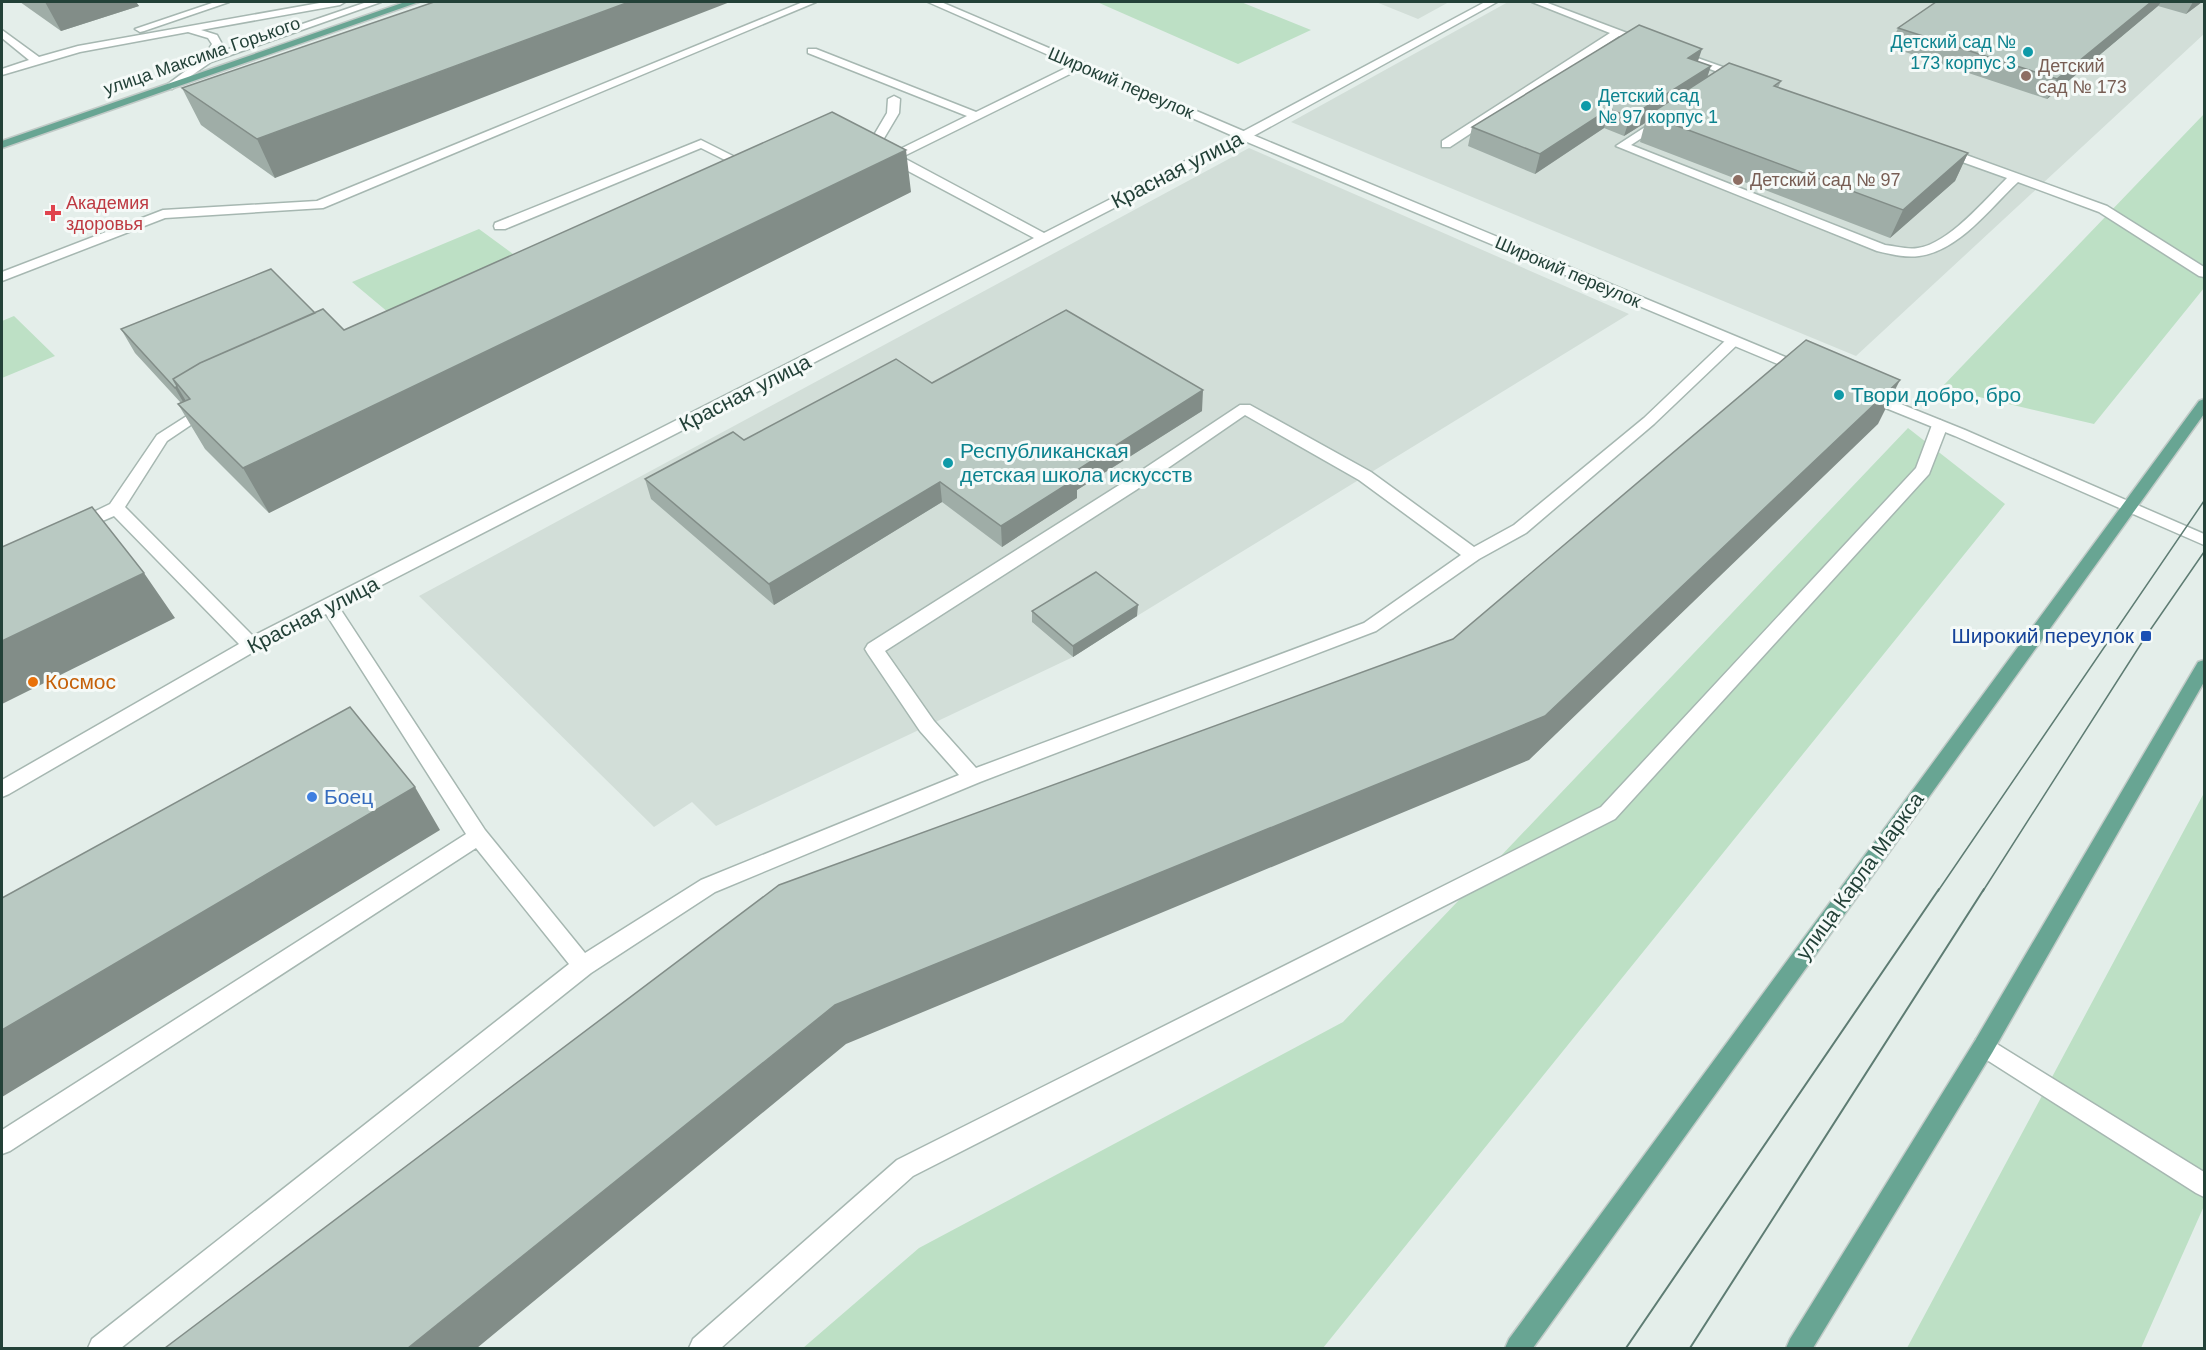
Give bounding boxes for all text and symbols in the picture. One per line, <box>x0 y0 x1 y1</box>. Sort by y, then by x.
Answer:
street label: улица Максима Горького <box>101 13 303 99</box>
place label: Детский сад № 173 корпус 3 <box>1891 32 2016 73</box>
street label: Широкий переулок <box>1045 43 1197 123</box>
marker: Детский сад № 173 корпус 3 <box>2021 45 2035 59</box>
place label: Детский сад № 173 <box>2038 56 2127 97</box>
marker: Детский сад № 173 <box>2019 69 2033 83</box>
place label: Детский сад № 97 корпус 1 <box>1598 86 1718 127</box>
marker: Детский сад № 97 корпус 1 <box>1579 99 1593 113</box>
street label: Красная улица <box>1107 126 1247 213</box>
place label: Детский сад № 97 <box>1750 170 1900 190</box>
marker: Детский сад № 97 <box>1731 173 1745 187</box>
place label: Академия здоровья <box>66 193 149 234</box>
marker: Академия здоровья <box>44 204 62 222</box>
street label: Широкий переулок <box>1492 232 1644 312</box>
street label: Красная улица <box>675 349 815 436</box>
place label: Твори добро, бро <box>1851 383 2021 406</box>
marker: Твори добро, бро <box>1832 388 1846 402</box>
place label: Республиканская детская школа искусств <box>960 439 1193 486</box>
marker: Республиканская детская школа искусств <box>941 456 955 470</box>
street label: Красная улица <box>243 571 383 658</box>
place label: Широкий переулок <box>1952 624 2135 647</box>
marker: Широкий переулок <box>2139 629 2153 643</box>
place label: Космос <box>45 670 116 693</box>
marker: Космос <box>26 675 40 689</box>
place label: Боец <box>324 785 373 808</box>
street label: улица Карла Маркса <box>1791 787 1928 964</box>
marker: Боец <box>305 790 319 804</box>

